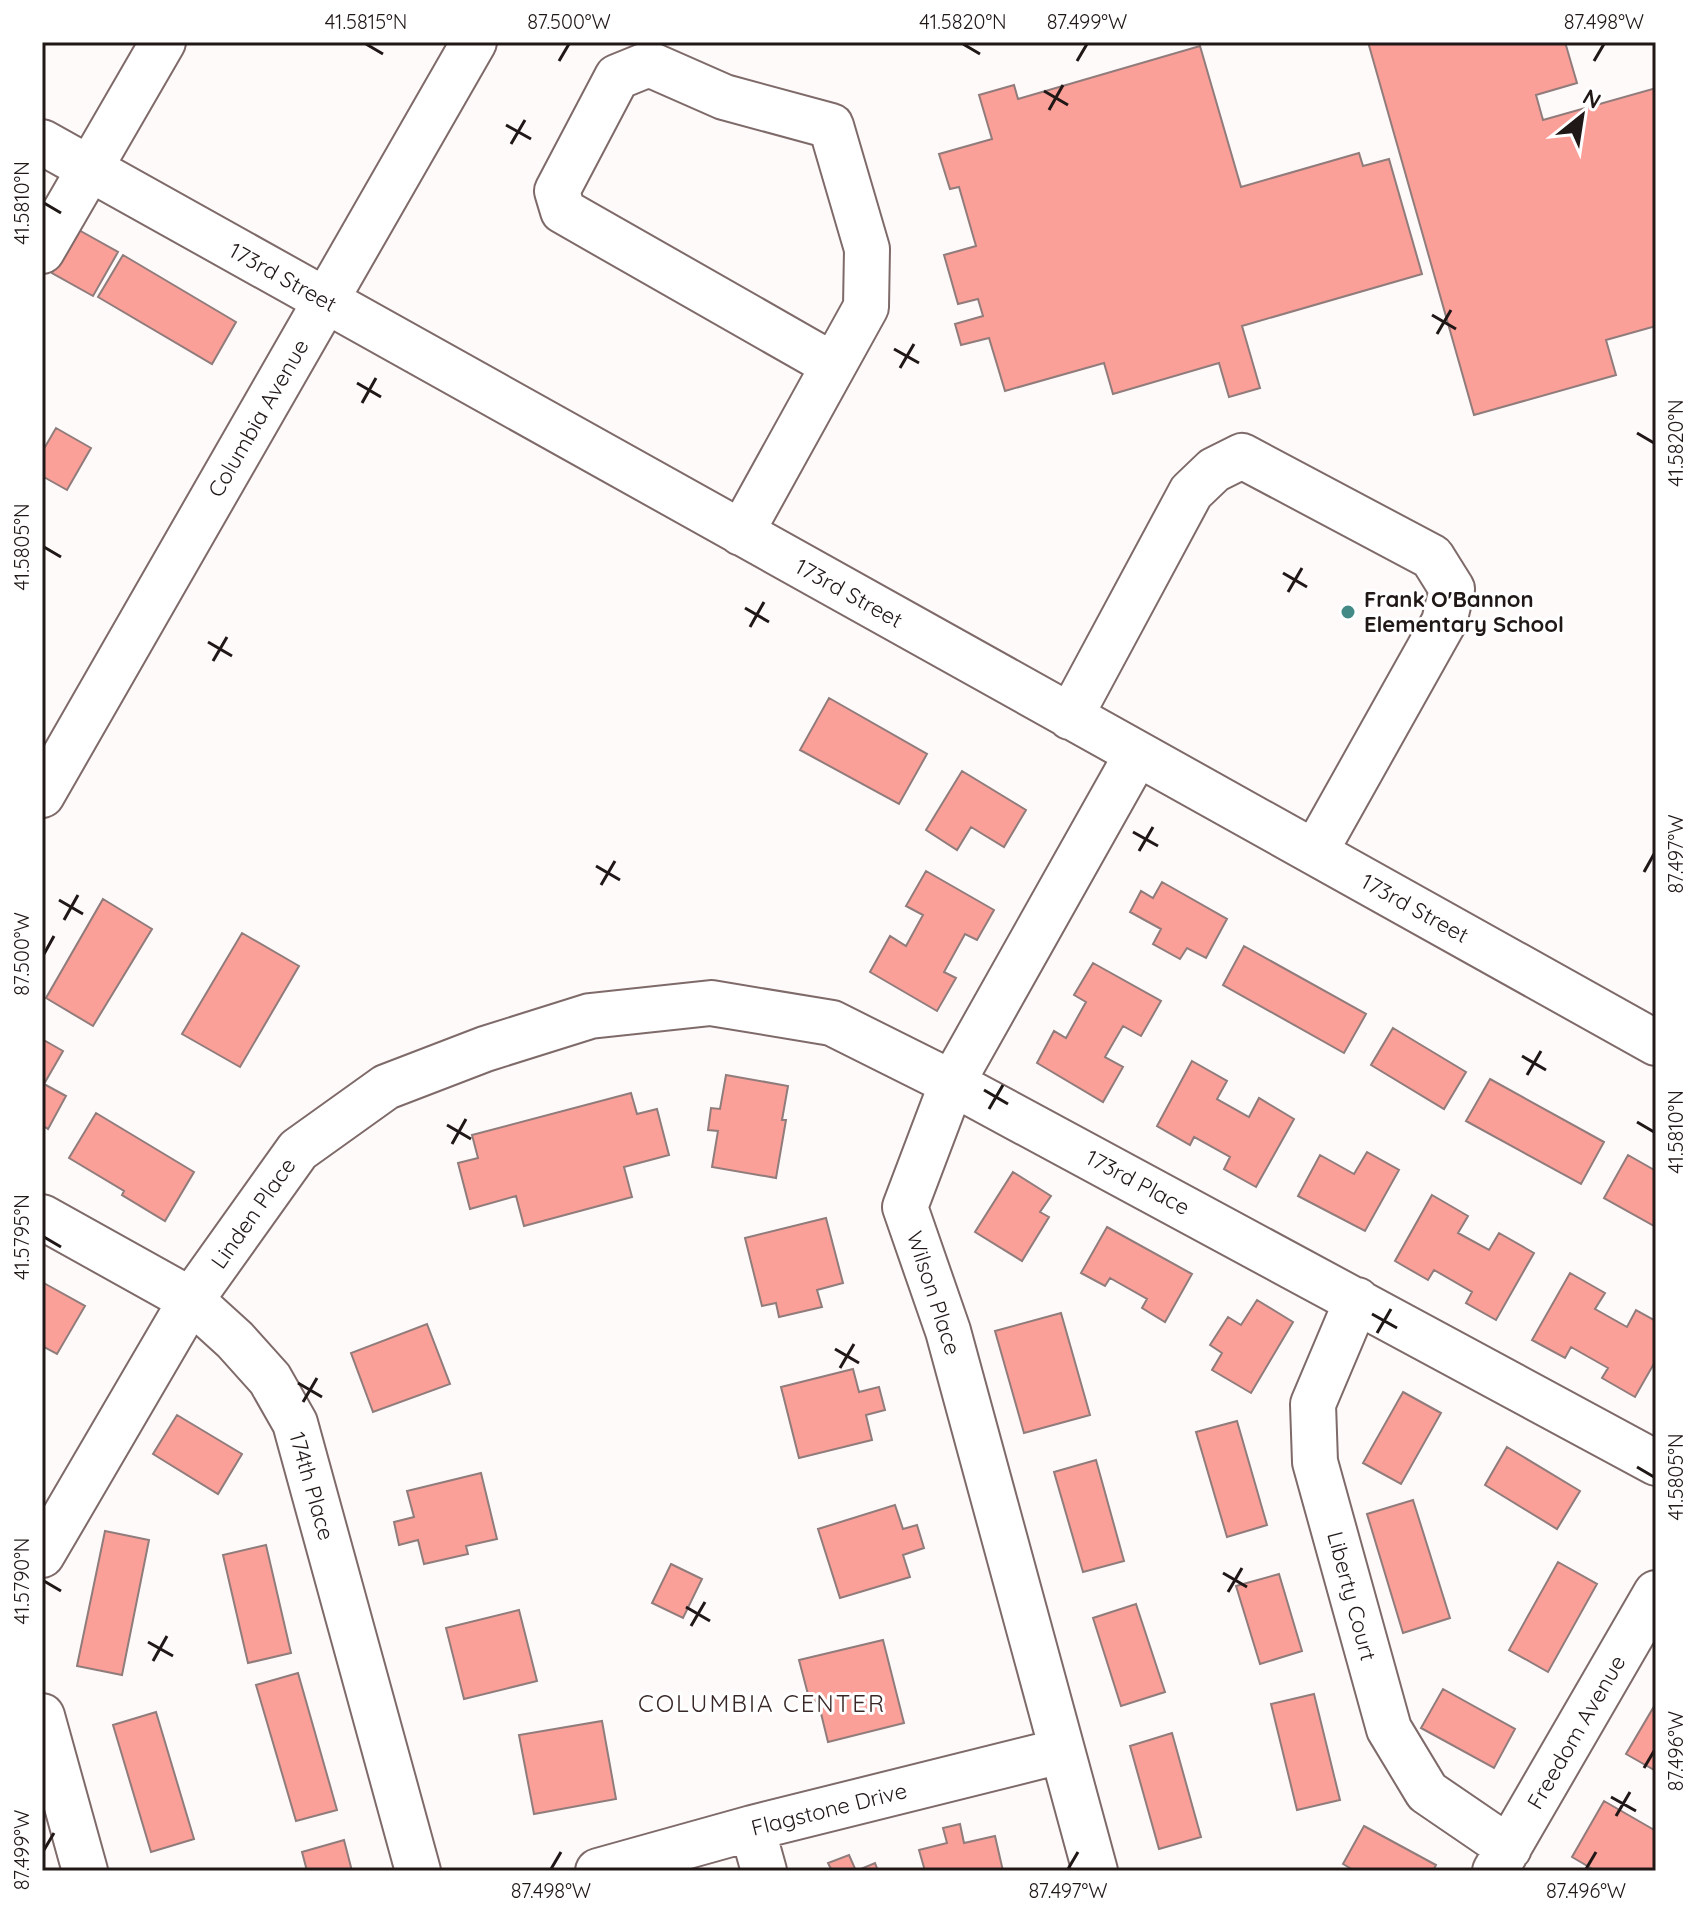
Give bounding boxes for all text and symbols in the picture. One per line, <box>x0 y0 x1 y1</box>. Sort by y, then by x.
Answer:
text: 41.5815°N <box>325 9 407 34</box>
text: 87.500°W <box>527 9 611 34</box>
text: 41.5820°N <box>919 9 1007 34</box>
text: 87.499°W <box>1047 9 1127 34</box>
text: 87.498°W <box>1564 9 1644 34</box>
north arrow <box>1542 76 1622 156</box>
text: N <box>1578 83 1606 115</box>
text: 41.5810°N <box>9 161 34 245</box>
street label: 173rd Street <box>224 236 342 318</box>
street label: Columbia Avenue <box>201 334 315 502</box>
text: 41.5820°N <box>1663 399 1688 487</box>
text: 41.5805°N <box>9 503 34 591</box>
street label: 173rd Street <box>790 552 908 634</box>
place label: Frank O'Bannon Elementary School <box>1364 585 1564 638</box>
marker: Frank O'Bannon Elementary School <box>1339 603 1357 621</box>
text: 87.497°W <box>1663 814 1688 894</box>
street label: 173rd Street <box>1356 867 1474 949</box>
text: 87.500°W <box>9 912 34 996</box>
text: 41.5810°N <box>1663 1090 1688 1174</box>
street label: 173rd Place <box>1081 1143 1195 1221</box>
street label: Linden Place <box>205 1152 301 1274</box>
text: 41.5795°N <box>9 1194 34 1280</box>
street label: Wilson Place <box>901 1227 967 1359</box>
street label: 174th Place <box>283 1429 341 1543</box>
text: 41.5805°N <box>1663 1433 1688 1521</box>
street label: Liberty Court <box>1321 1528 1383 1664</box>
text: 41.5790°N <box>9 1538 34 1624</box>
street label: Freedom Avenue <box>1521 1650 1631 1814</box>
district label: COLUMBIA CENTER <box>638 1688 886 1718</box>
text: 87.496°W <box>1663 1711 1688 1791</box>
street label: Flagstone Drive <box>748 1776 910 1842</box>
text: 87.499°W <box>9 1810 34 1890</box>
text: 87.498°W <box>511 1878 591 1903</box>
text: 87.497°W <box>1028 1878 1108 1903</box>
text: 87.496°W <box>1546 1878 1626 1903</box>

